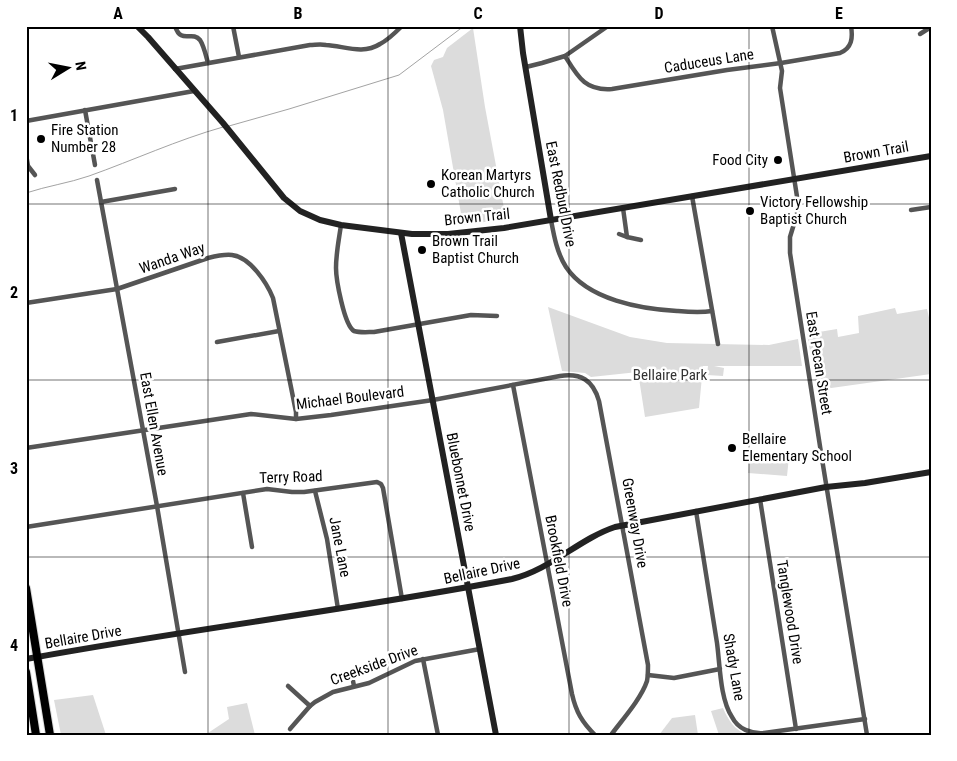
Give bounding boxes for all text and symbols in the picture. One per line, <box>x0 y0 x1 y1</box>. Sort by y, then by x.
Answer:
text: A <box>113 4 123 23</box>
text: B <box>294 4 303 23</box>
text: C <box>473 4 483 23</box>
text: D <box>654 4 664 23</box>
text: E <box>835 4 843 23</box>
north arrow <box>42 42 92 92</box>
street label: Caduceus Lane <box>663 45 755 77</box>
text: N <box>72 60 89 71</box>
text: 1 <box>10 106 18 125</box>
place label: Fire Station Number 28 <box>51 121 119 156</box>
marker: Fire Station Number 28 <box>35 133 47 145</box>
street label: Brown Trail <box>842 137 910 167</box>
street label: East Redbud Drive <box>542 140 580 248</box>
place label: Food City <box>712 151 768 169</box>
marker: Food City <box>772 154 784 166</box>
place label: Korean Martyrs Catholic Church <box>441 166 535 201</box>
marker: Korean Martyrs Catholic Church <box>425 178 437 190</box>
place label: Victory Fellowship Baptist Church <box>760 193 868 228</box>
street label: Brown Trail <box>443 205 511 229</box>
marker: Victory Fellowship Baptist Church <box>744 205 756 217</box>
place label: Brown Trail Baptist Church <box>432 232 519 267</box>
street label: Wanda Way <box>137 238 207 278</box>
marker: Brown Trail Baptist Church <box>416 244 428 256</box>
text: 2 <box>10 283 18 302</box>
street label: East Pecan Street <box>802 310 836 416</box>
park label: Bellaire Park <box>633 366 707 384</box>
street label: East Ellen Avenue <box>136 371 172 477</box>
street label: Michael Boulevard <box>295 382 405 414</box>
place label: Bellaire Elementary School <box>742 430 852 465</box>
street label: Bluebonnet Drive <box>443 431 479 533</box>
marker: Bellaire Elementary School <box>726 442 738 454</box>
text: 3 <box>10 459 18 478</box>
street label: Terry Road <box>259 467 323 487</box>
street label: Greenway Drive <box>618 477 652 569</box>
street label: Brookfield Drive <box>541 514 577 608</box>
street label: Jane Lane <box>325 515 355 579</box>
street label: Bellaire Drive <box>442 554 522 588</box>
street label: Tanglewood Drive <box>773 559 807 665</box>
street label: Bellaire Drive <box>43 621 123 653</box>
street label: Shady Lane <box>719 632 749 702</box>
text: 4 <box>10 636 18 655</box>
street label: Creekside Drive <box>328 641 420 689</box>

